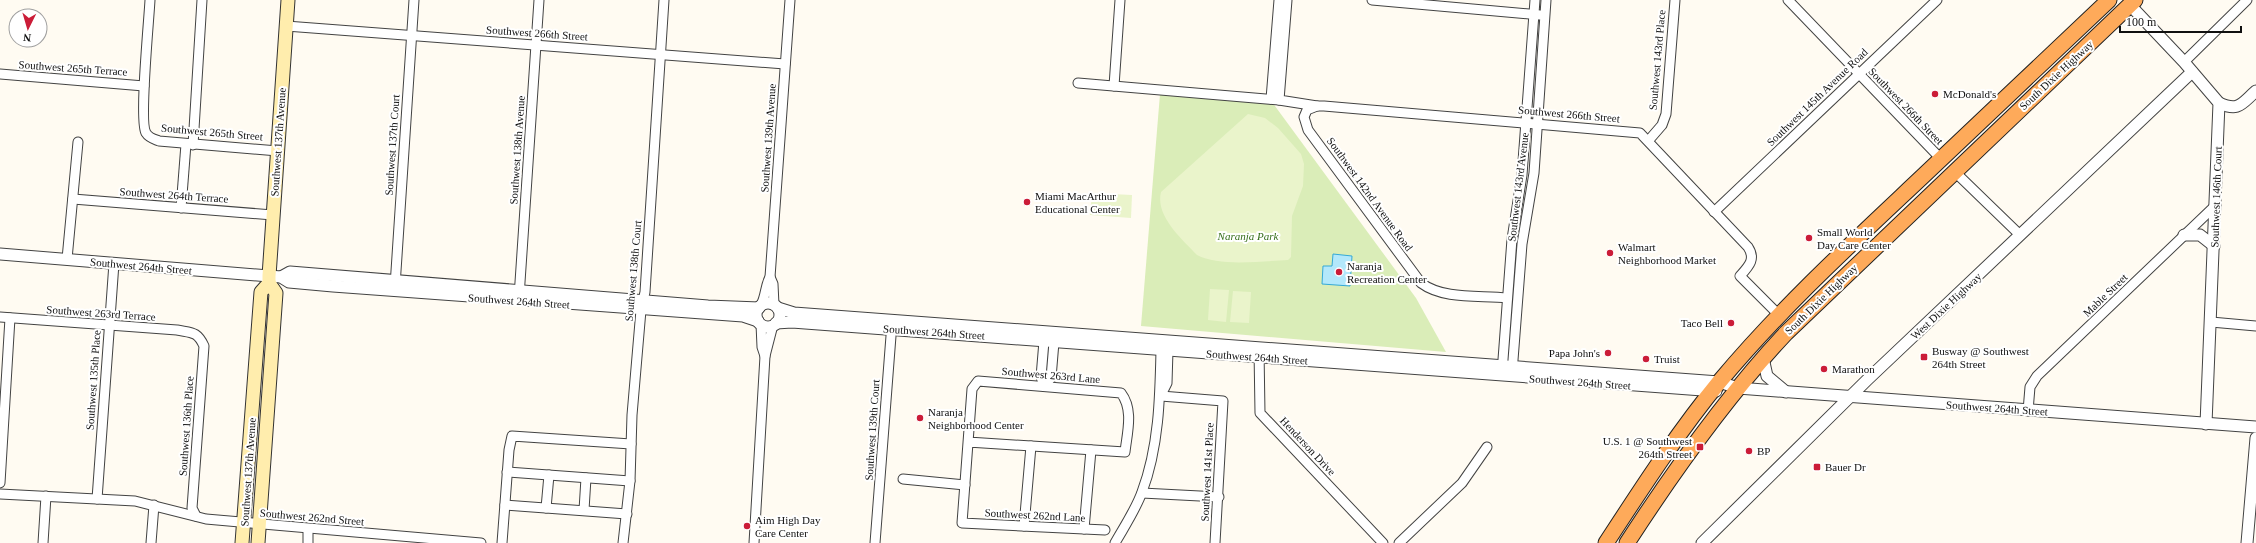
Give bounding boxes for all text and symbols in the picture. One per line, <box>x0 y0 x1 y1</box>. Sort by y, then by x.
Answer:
north arrow <box>8 8 48 48</box>
scale bar <box>2120 8 2241 34</box>
street label: Southwest 143rd Place <box>1647 9 1667 111</box>
text: 100 m <box>2126 15 2157 29</box>
street label: Southwest 266th Street <box>486 23 588 43</box>
text: N <box>23 32 32 44</box>
street label: South Dixie Highway <box>2017 38 2096 112</box>
street label: Southwest 145th Avenue Road <box>1764 45 1870 148</box>
street label: Southwest 265th Terrace <box>18 58 128 78</box>
street label: Southwest 266th Street <box>1866 65 1946 147</box>
street label: Southwest 139th Avenue <box>758 83 778 193</box>
street label: Southwest 137th Avenue <box>268 87 288 197</box>
place label: McDonald's <box>1943 88 1996 100</box>
marker: McDonald's <box>1930 89 1940 99</box>
street label: Southwest 137th Court <box>382 94 402 196</box>
street label: Southwest 138th Avenue <box>507 95 527 205</box>
street label: Southwest 266th Street <box>1518 104 1620 124</box>
street label: Southwest 265th Street <box>161 122 263 142</box>
street label: Southwest 143rd Avenue <box>1505 132 1531 242</box>
street label: Southwest 142nd Avenue Road <box>1325 135 1416 254</box>
street label: Southwest 146th Court <box>2208 146 2224 248</box>
street label: Southwest 264th Terrace <box>119 185 229 205</box>
place label: Miami MacArthur Educational Center <box>1035 190 1120 215</box>
marker: Miami MacArthur Educational Center <box>1022 197 1032 207</box>
street label: Southwest 138th Court <box>623 220 643 322</box>
place label: Small World Day Care Center <box>1817 226 1891 251</box>
park label: Naranja Park <box>1217 230 1280 242</box>
marker: Small World Day Care Center <box>1804 233 1814 243</box>
place label: Walmart Neighborhood Market <box>1618 241 1716 266</box>
marker: Walmart Neighborhood Market <box>1605 248 1615 258</box>
street label: Southwest 264th Street <box>90 256 192 276</box>
place label: Naranja Recreation Center <box>1347 260 1427 285</box>
street label: South Dixie Highway <box>1782 261 1860 337</box>
marker: Naranja Recreation Center <box>1334 267 1344 277</box>
street label: West Dixie Highway <box>1908 270 1984 342</box>
street label: Mable Street <box>2081 271 2129 319</box>
street label: Southwest 264th Street <box>468 291 570 311</box>
street label: Southwest 263rd Terrace <box>46 303 156 323</box>
place label: Taco Bell <box>1681 317 1723 329</box>
marker: Taco Bell <box>1726 318 1736 328</box>
street label: Southwest 264th Street <box>883 322 985 342</box>
street label: Southwest 135th Place <box>84 329 102 430</box>
place label: Busway @ Southwest 264th Street <box>1932 345 2029 370</box>
street label: Southwest 264th Street <box>1206 347 1308 367</box>
place label: Papa John's <box>1549 347 1600 359</box>
marker: Papa John's <box>1603 348 1613 358</box>
marker: Busway @ Southwest 264th Street <box>1919 352 1929 362</box>
place label: Truist <box>1654 353 1680 365</box>
marker: Truist <box>1641 354 1651 364</box>
place label: Marathon <box>1832 363 1875 375</box>
marker: Marathon <box>1819 364 1829 374</box>
street label: Southwest 263rd Lane <box>1001 365 1101 385</box>
street label: Southwest 264th Street <box>1529 372 1631 392</box>
street label: Southwest 136th Place <box>177 375 195 476</box>
street label: Southwest 139th Court <box>862 379 882 481</box>
street label: Southwest 264th Street <box>1946 398 2048 418</box>
place label: Naranja Neighborhood Center <box>928 406 1024 431</box>
marker: Naranja Neighborhood Center <box>915 413 925 423</box>
street label: Henderson Drive <box>1278 414 1338 478</box>
street label: Southwest 137th Avenue <box>238 417 258 527</box>
street label: Southwest 141st Place <box>1198 422 1216 522</box>
place label: U.S. 1 @ Southwest 264th Street <box>1603 435 1692 460</box>
marker: U.S. 1 @ Southwest 264th Street <box>1695 442 1705 452</box>
place label: BP <box>1757 445 1770 457</box>
marker: BP <box>1744 446 1754 456</box>
place label: Bauer Dr <box>1825 461 1866 473</box>
marker: Bauer Dr <box>1812 462 1822 472</box>
street label: Southwest 262nd Street <box>259 506 365 528</box>
street label: Southwest 262nd Lane <box>984 506 1086 524</box>
place label: Aim High Day Care Center <box>755 514 821 539</box>
marker: Aim High Day Care Center <box>742 521 752 531</box>

